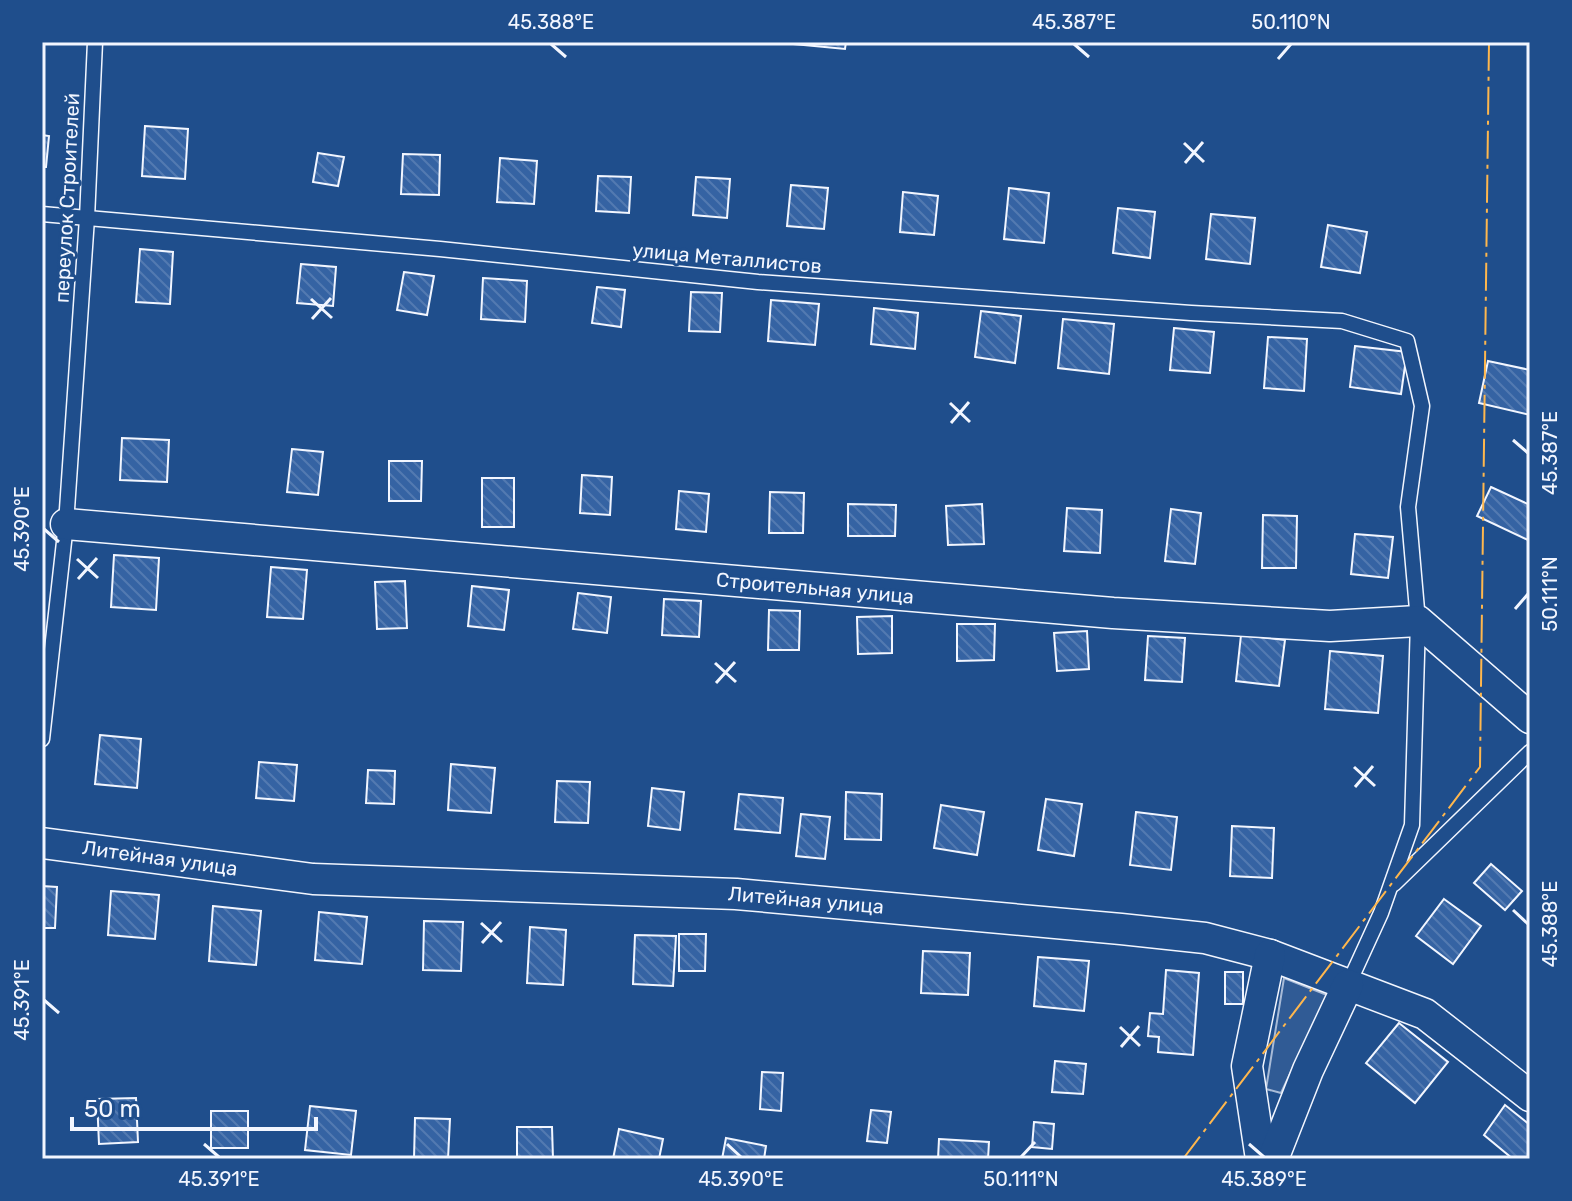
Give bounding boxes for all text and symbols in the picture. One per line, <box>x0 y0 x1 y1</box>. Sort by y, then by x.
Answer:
text: 45.388°E <box>508 10 594 34</box>
text: 45.387°E <box>1032 10 1116 34</box>
text: 50.110°N <box>1251 10 1331 34</box>
street label: переулок Строителей <box>50 92 84 304</box>
street label: улица Металлистов <box>631 238 823 278</box>
text: 45.387°E <box>1538 411 1562 495</box>
text: 45.390°E <box>10 486 34 572</box>
text: 50.111°N <box>1538 556 1562 632</box>
street label: Строительная улица <box>715 567 915 609</box>
street label: Литейная улица <box>81 835 239 881</box>
street label: Литейная улица <box>727 881 885 919</box>
text: 45.388°E <box>1538 881 1562 967</box>
text: 45.391°E <box>10 959 34 1041</box>
scale bar <box>72 1081 316 1131</box>
text: 50 m <box>84 1095 141 1123</box>
text: 45.391°E <box>178 1167 260 1191</box>
text: 45.390°E <box>698 1167 784 1191</box>
text: 50.111°N <box>983 1167 1059 1191</box>
text: 45.389°E <box>1221 1167 1307 1191</box>

